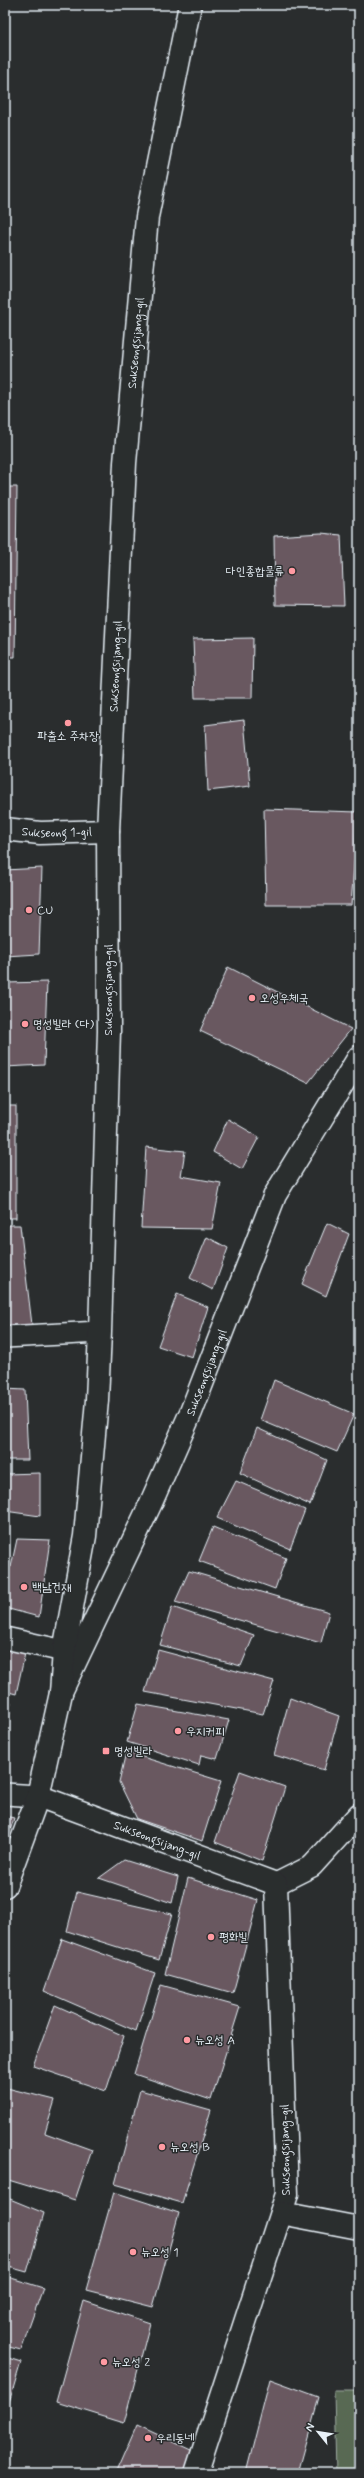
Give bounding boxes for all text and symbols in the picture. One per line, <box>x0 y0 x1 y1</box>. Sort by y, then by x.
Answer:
street label: Sukseongsijang-gil <box>125 297 149 389</box>
place label: 다인종합물류 <box>226 564 284 580</box>
marker: 다인종합물류 <box>287 566 297 576</box>
street label: Sukseongsijang-gil <box>107 620 127 712</box>
marker: 파출소 주차장 <box>63 718 73 728</box>
place label: 파출소 주차장 <box>37 729 99 745</box>
street label: Sukseong 1-gil <box>21 824 92 842</box>
place label: CU <box>37 903 54 919</box>
marker: CU <box>24 905 34 915</box>
street label: Sukseongsijang-gil <box>101 944 118 1036</box>
place label: 오성우체국 <box>260 991 308 1007</box>
marker: 오성우체국 <box>247 993 257 1003</box>
place label: 명성빌라 (다) <box>33 1017 95 1033</box>
marker: 명성빌라 (다) <box>20 1019 30 1029</box>
street label: Sukseongsijang-gil <box>183 1327 231 1419</box>
place label: 백남건재 <box>32 1580 71 1596</box>
marker: 백남건재 <box>19 1582 29 1592</box>
place label: 우지커피 <box>186 1724 225 1740</box>
marker: 우지커피 <box>173 1726 183 1736</box>
place label: 명성빌라 <box>114 1744 153 1760</box>
marker: 명성빌라 <box>101 1746 111 1756</box>
street label: Sukseongsijang-gil <box>111 1818 203 1864</box>
place label: 평화빌 <box>219 1930 248 1946</box>
marker: 평화빌 <box>206 1932 216 1942</box>
place label: 뉴오성 A <box>195 2033 235 2049</box>
marker: 뉴오성 A <box>182 2035 192 2045</box>
street label: Sukseongsijang-gil <box>277 2104 296 2196</box>
place label: 뉴오성 B <box>170 2140 210 2156</box>
marker: 뉴오성 B <box>157 2142 167 2152</box>
place label: 뉴오성 1 <box>141 2245 179 2261</box>
marker: 뉴오성 1 <box>128 2247 138 2257</box>
place label: 뉴오성 2 <box>112 2355 150 2371</box>
marker: 뉴오성 2 <box>99 2357 109 2367</box>
north arrow <box>298 2412 338 2452</box>
text: N <box>302 2421 318 2434</box>
place label: 우리동네 <box>156 2431 195 2447</box>
marker: 우리동네 <box>143 2433 153 2443</box>

